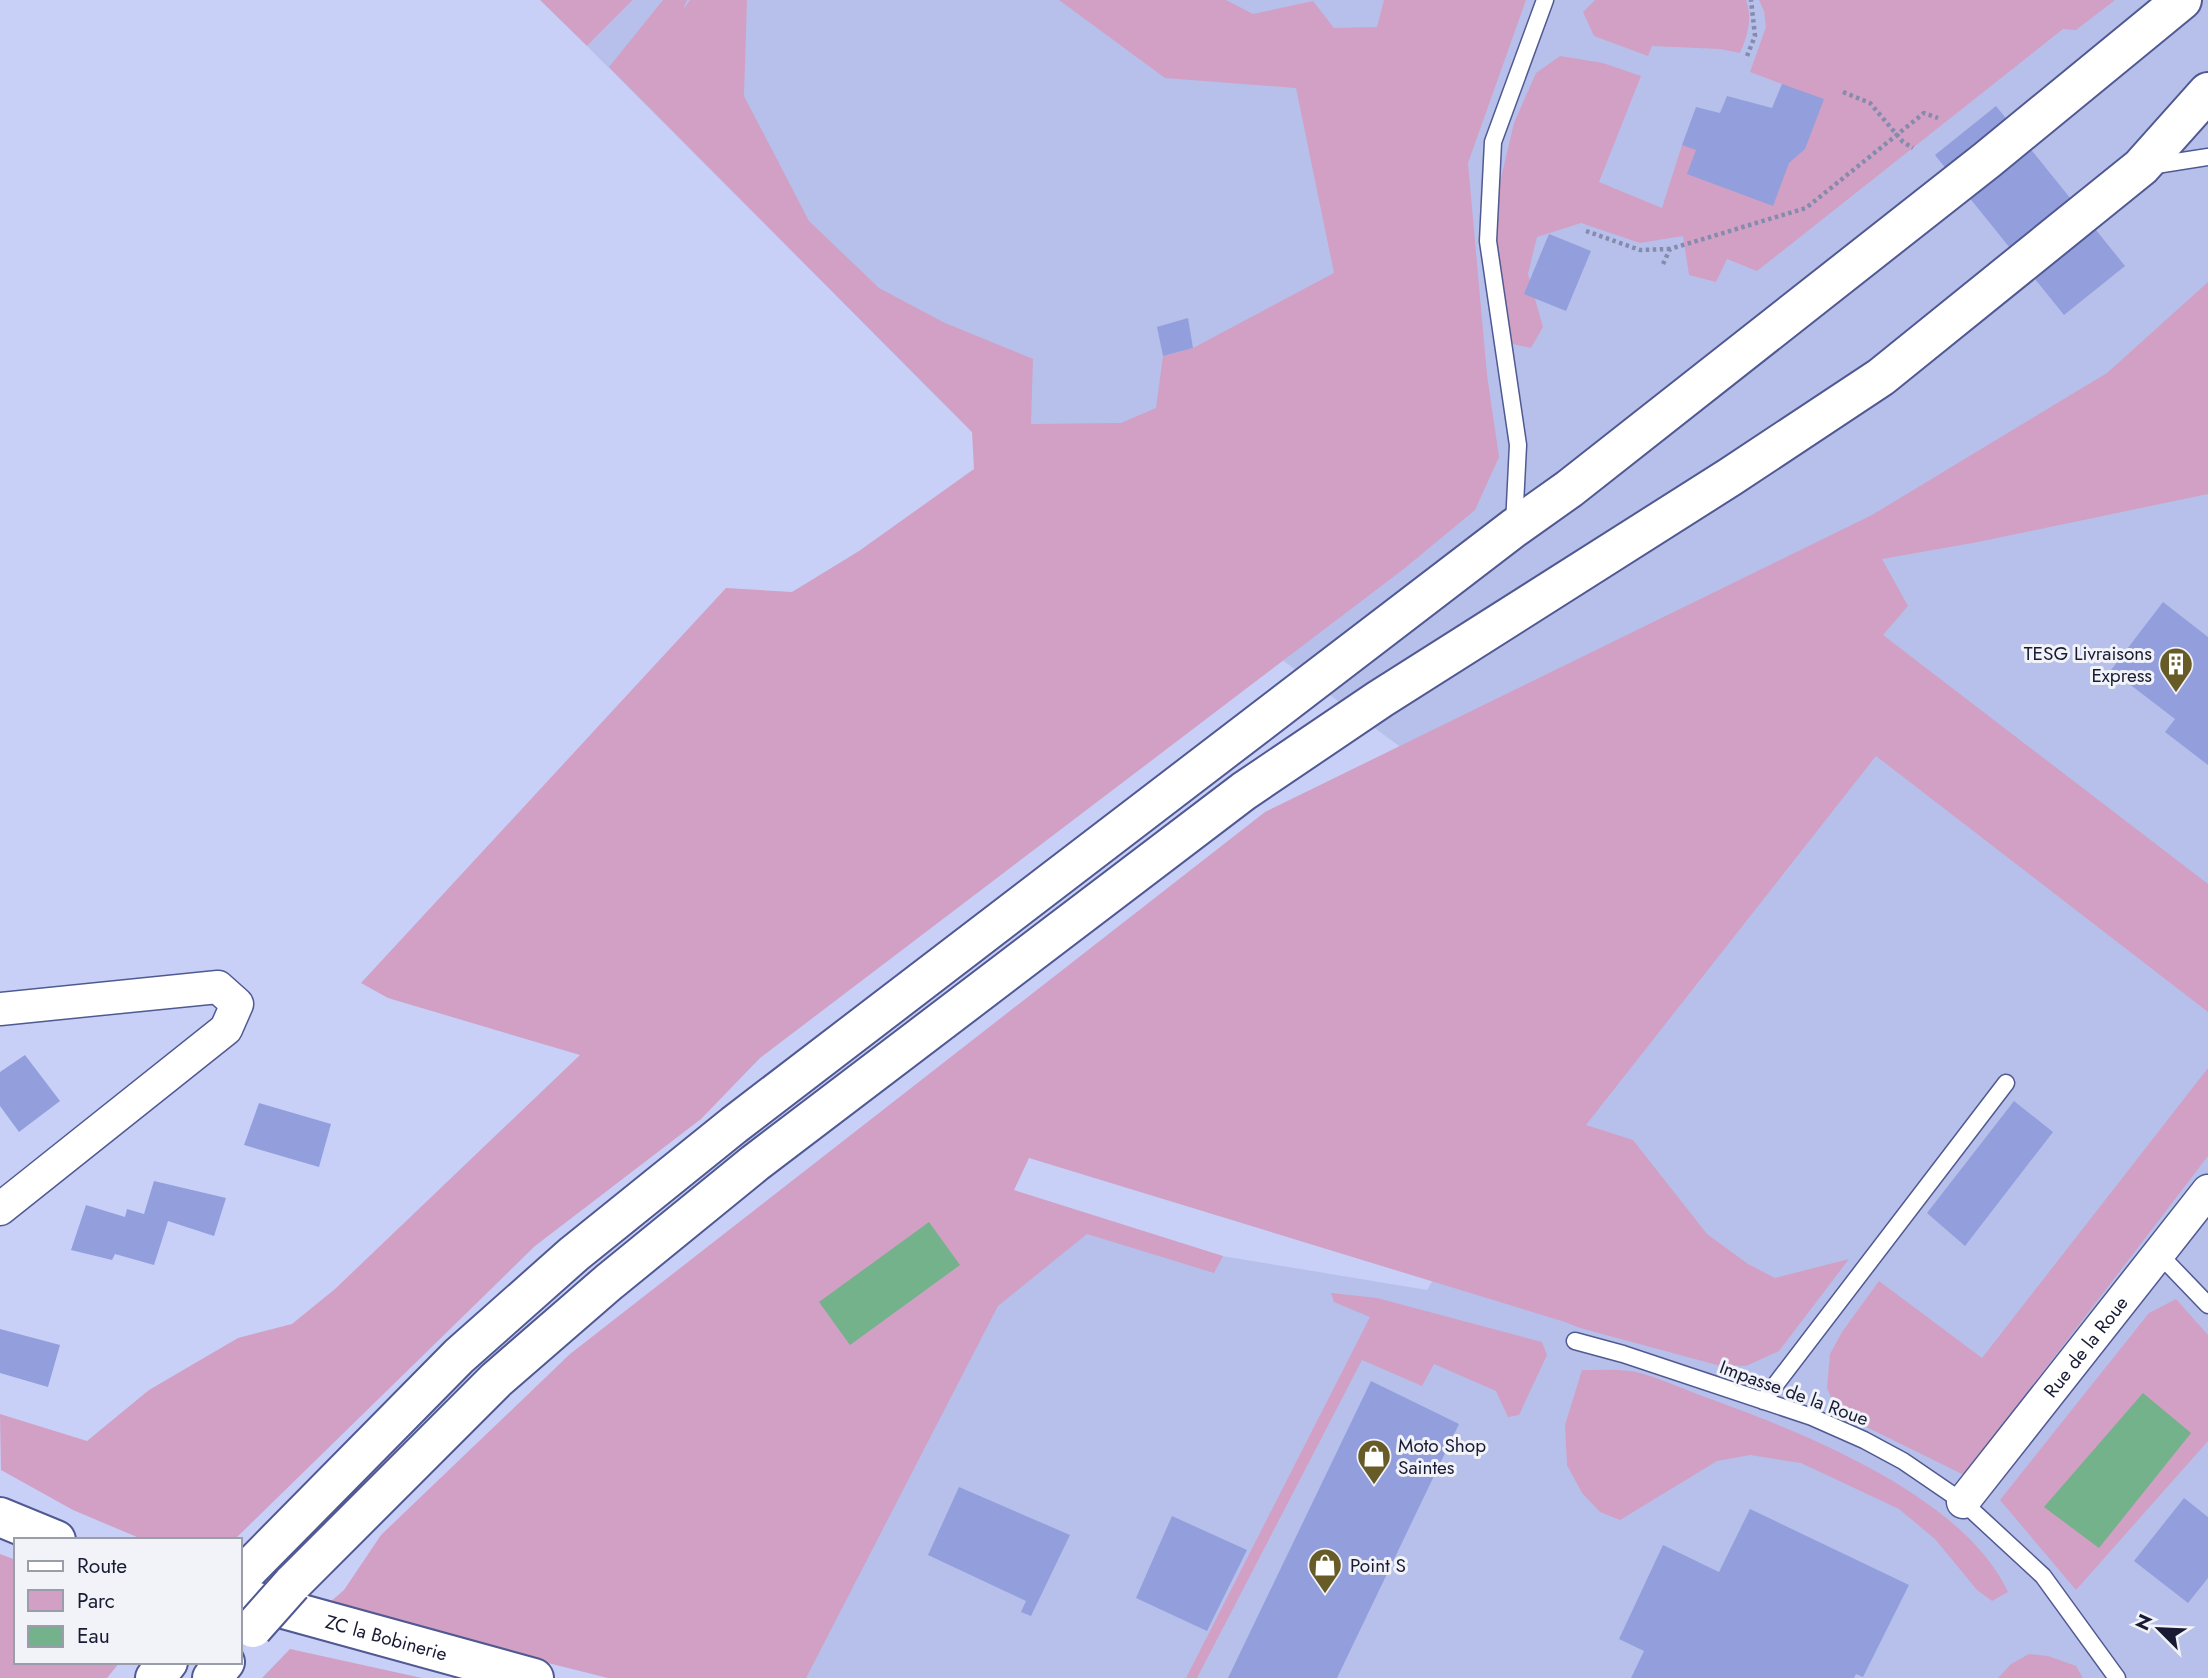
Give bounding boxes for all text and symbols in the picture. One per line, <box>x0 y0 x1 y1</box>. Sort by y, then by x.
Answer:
place label: TESG Livraisons Express <box>2024 640 2152 689</box>
building icon: TESG Livraisons Express <box>2157 645 2195 694</box>
street label: Rue de la Roue <box>2037 1290 2134 1403</box>
street label: Impasse de la Roue <box>1716 1354 1872 1433</box>
place label: Moto Shop Saintes <box>1398 1432 1486 1481</box>
shop icon: Moto Shop Saintes <box>1355 1437 1393 1486</box>
legend <box>14 1538 242 1664</box>
shop icon: Point S <box>1306 1546 1344 1595</box>
text: Route <box>77 1551 127 1581</box>
place label: Point S <box>1350 1552 1406 1579</box>
text: Parc <box>77 1586 115 1616</box>
north arrow <box>2124 1594 2194 1664</box>
street label: ZC la Bobinerie <box>323 1608 451 1667</box>
text: N <box>2129 1610 2159 1635</box>
text: Eau <box>77 1621 110 1651</box>

